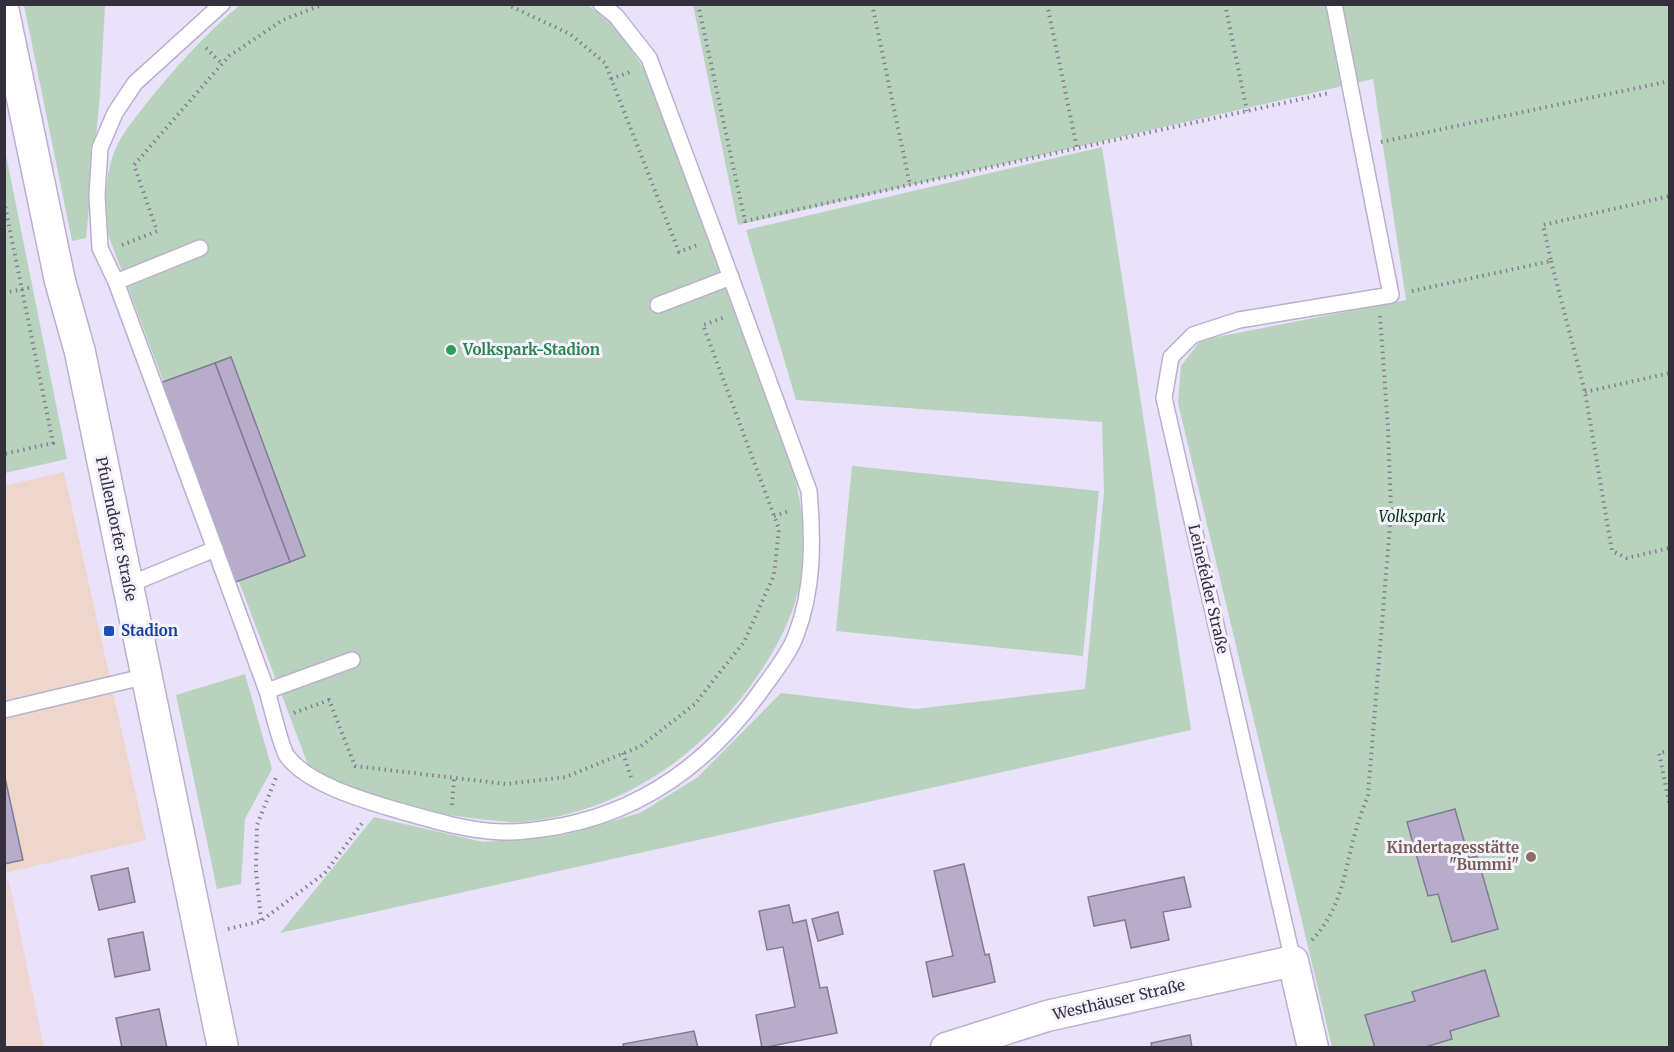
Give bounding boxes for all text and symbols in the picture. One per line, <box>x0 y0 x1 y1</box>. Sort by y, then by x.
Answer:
place label: Volkspark-Stadion <box>462 340 600 359</box>
marker: Volkspark-Stadion <box>444 343 458 357</box>
street label: Pfullendorfer Straße <box>92 455 141 603</box>
park label: Volkspark <box>1379 507 1446 526</box>
street label: Leinefelder Straße <box>1184 522 1233 656</box>
place label: Stadion <box>121 621 178 640</box>
marker: Stadion <box>102 624 116 638</box>
place label: Kindertagesstätte "Bummi" <box>1387 838 1519 874</box>
marker: Kindertagesstätte "Bummi" <box>1524 850 1538 864</box>
street label: Westhäuser Straße <box>1050 975 1187 1024</box>

